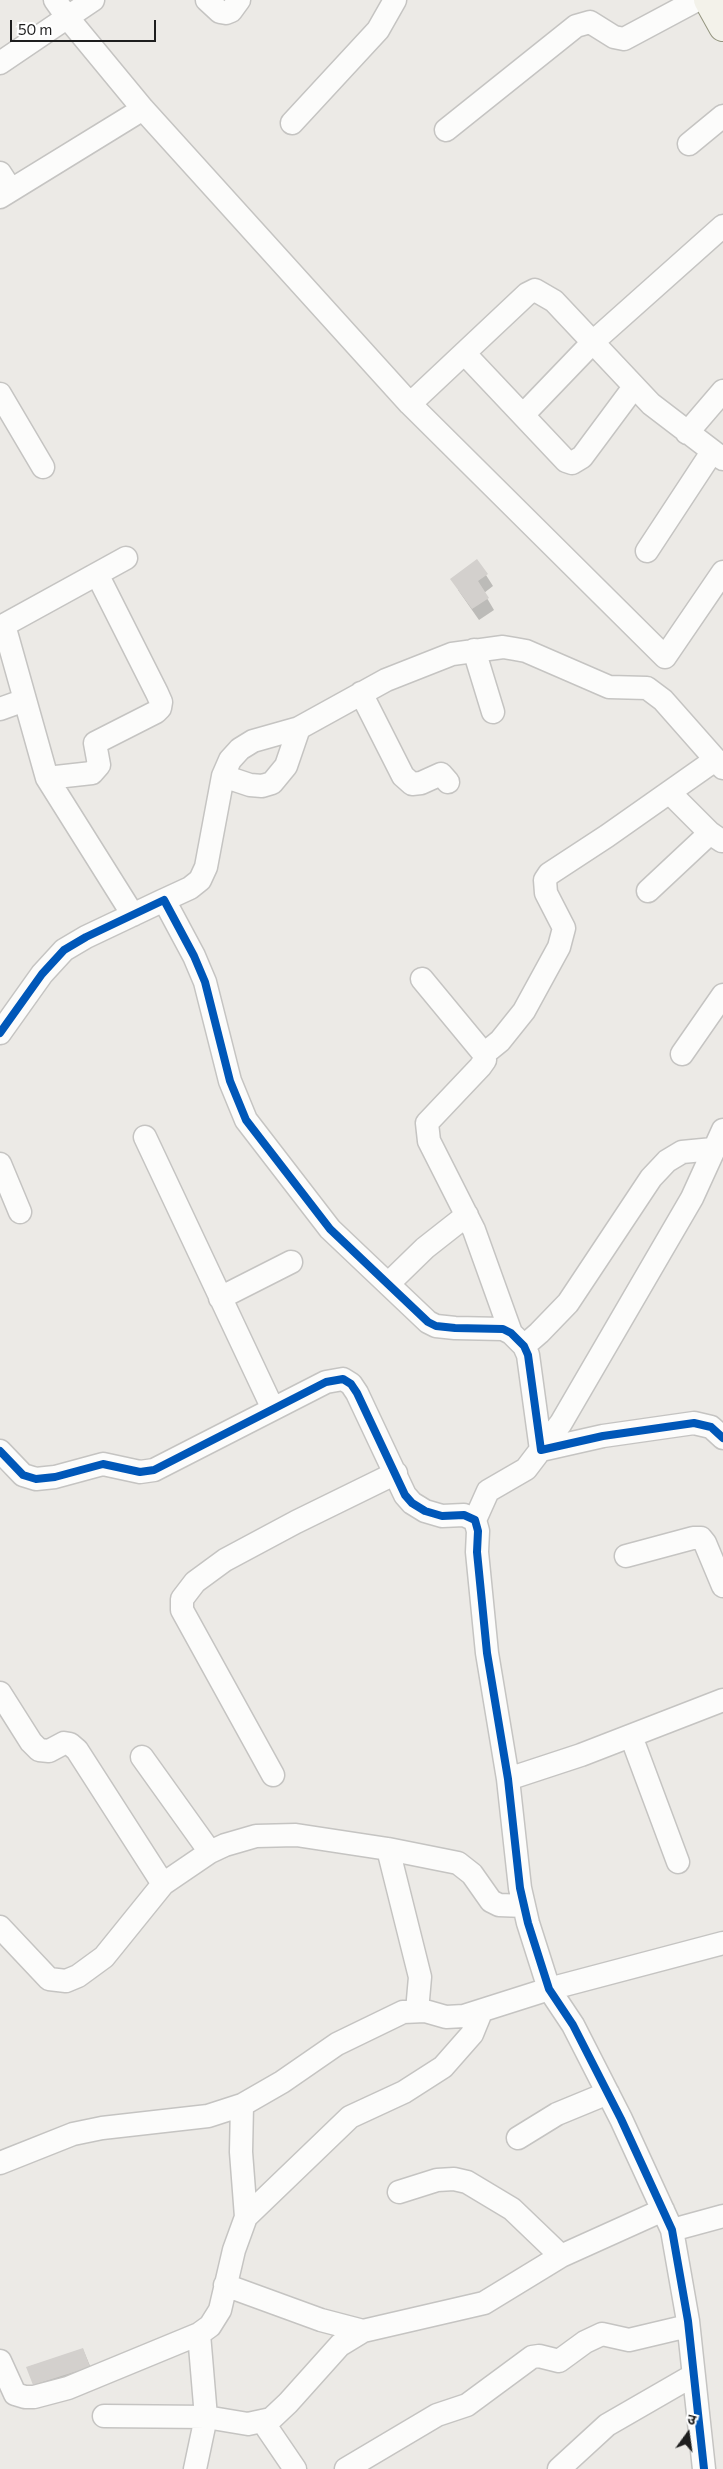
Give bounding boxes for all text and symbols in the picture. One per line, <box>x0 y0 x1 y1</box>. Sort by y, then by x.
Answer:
scale bar <box>12 10 159 42</box>
text: 50 m <box>18 20 52 38</box>
north arrow <box>663 2409 713 2459</box>
text: उ <box>686 2410 698 2428</box>

